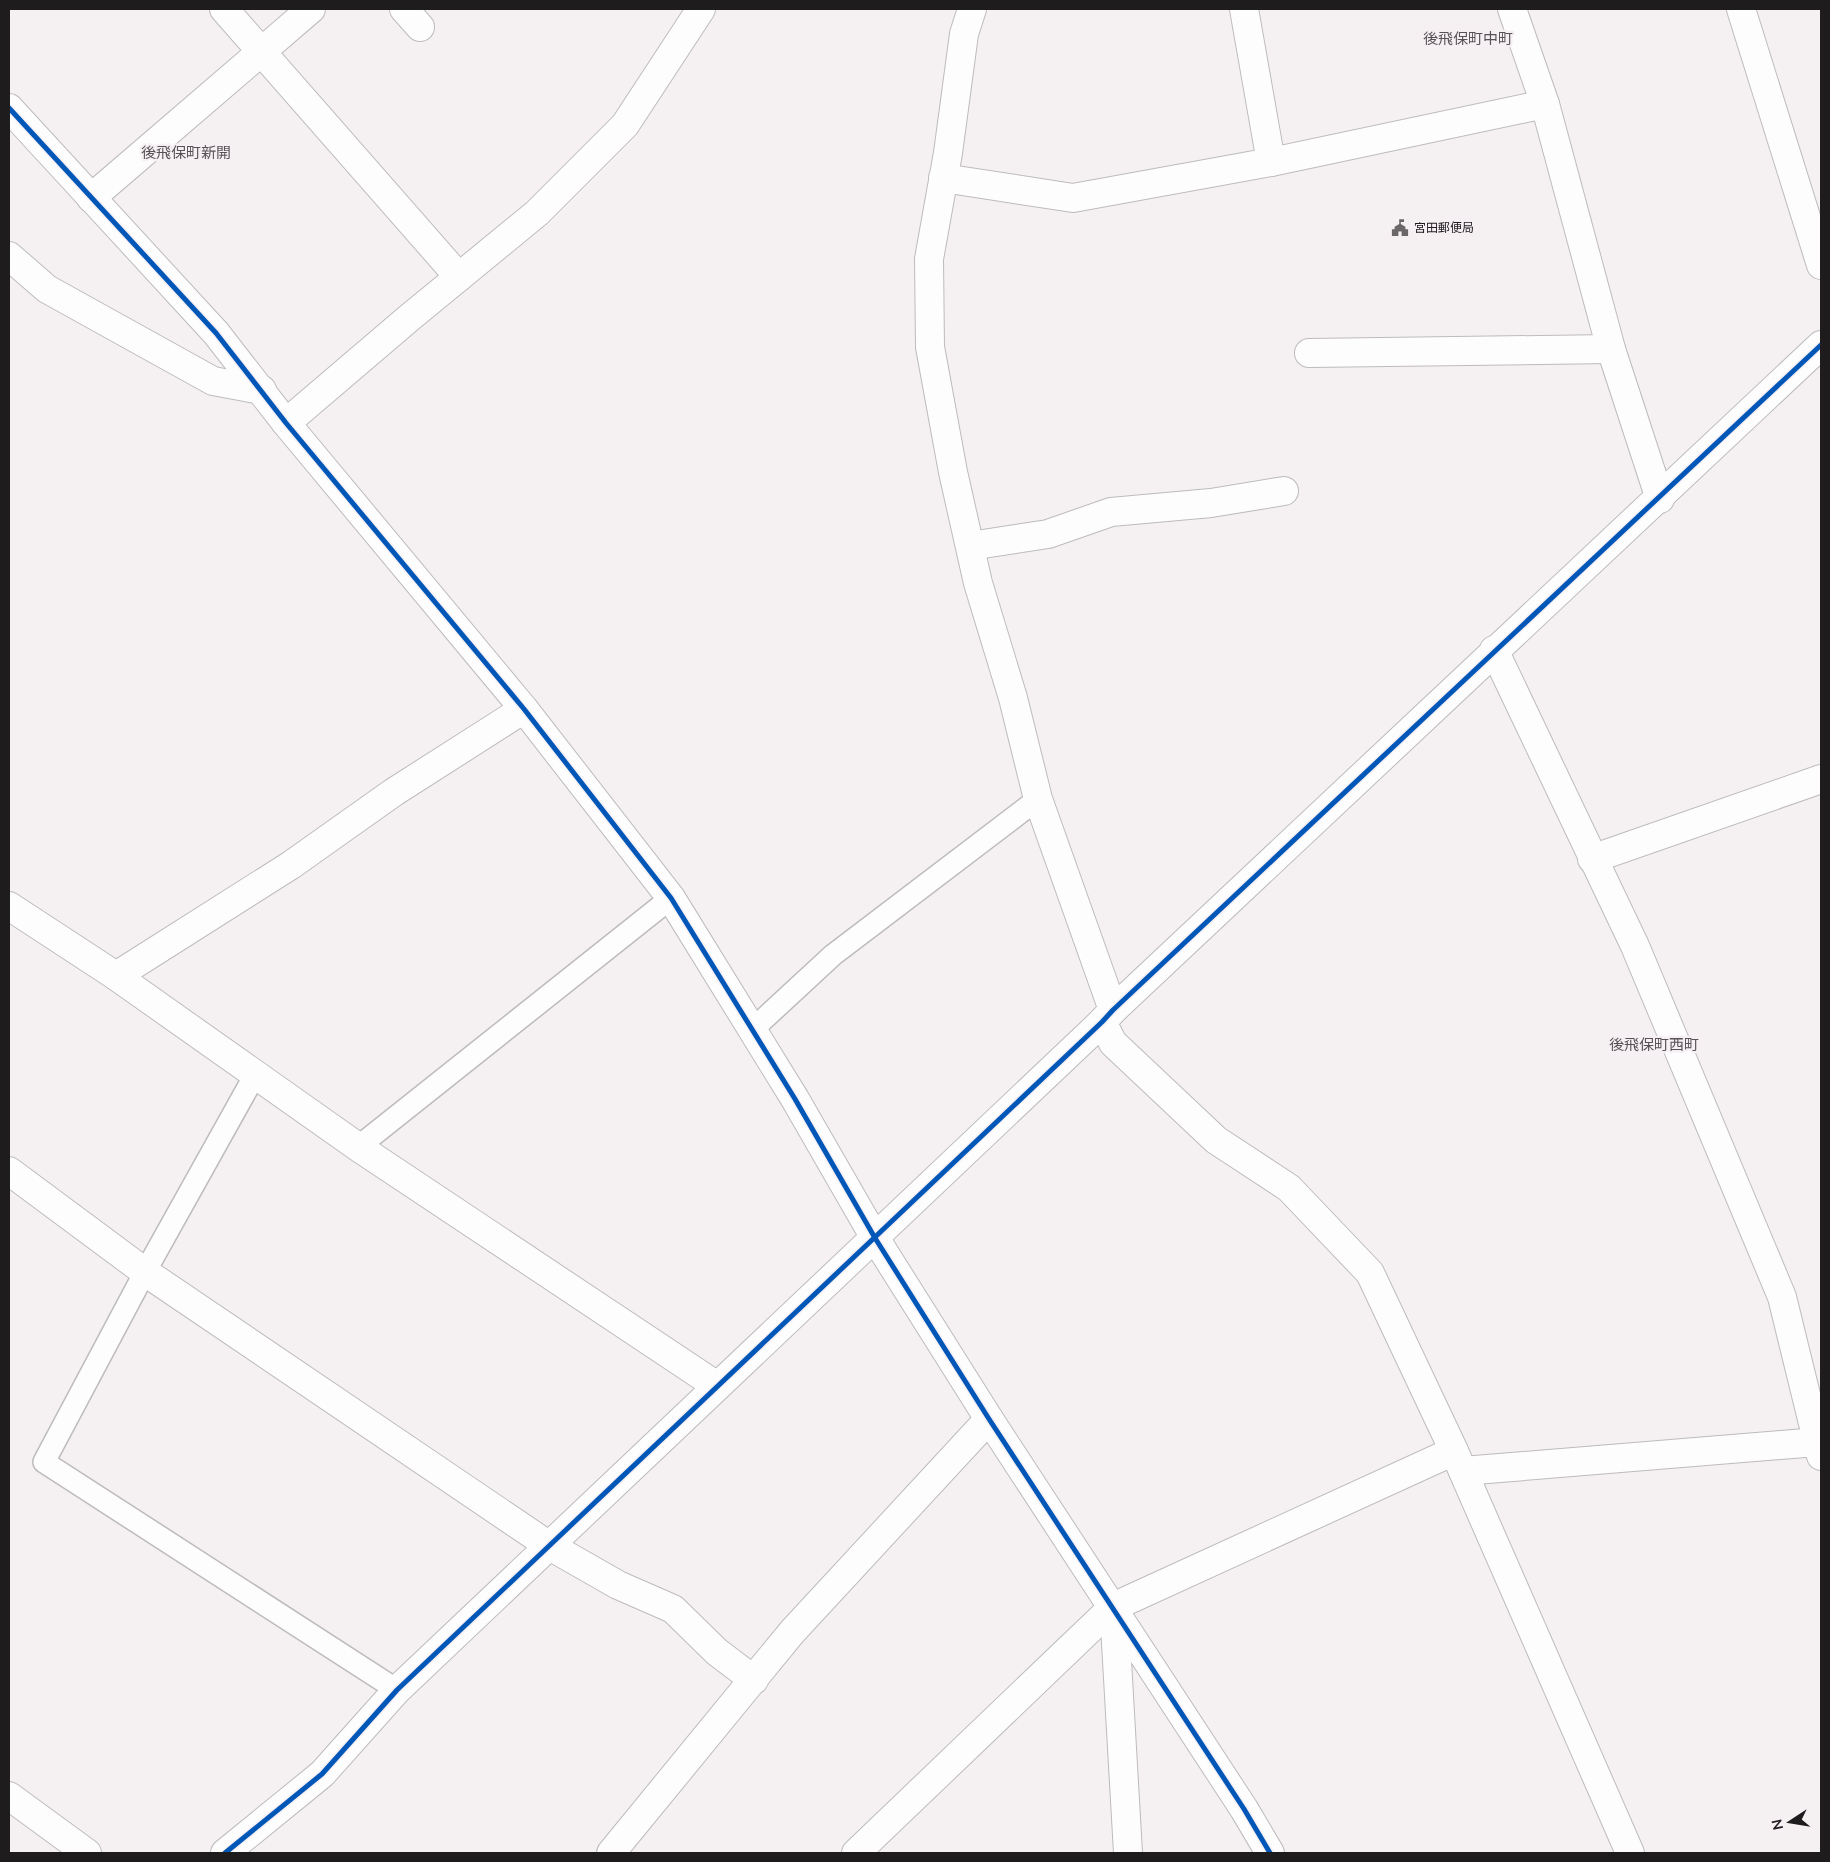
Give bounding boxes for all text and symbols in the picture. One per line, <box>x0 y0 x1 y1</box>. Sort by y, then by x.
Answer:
district label: 後飛保町中町 <box>1423 29 1513 48</box>
district label: 後飛保町新開 <box>141 143 231 162</box>
public building icon: 宮田郵便局 <box>1390 218 1410 238</box>
place label: 宮田郵便局 <box>1414 220 1474 235</box>
district label: 後飛保町西町 <box>1609 1035 1699 1054</box>
north arrow <box>1765 1797 1815 1847</box>
text: N <box>1767 1818 1787 1832</box>

